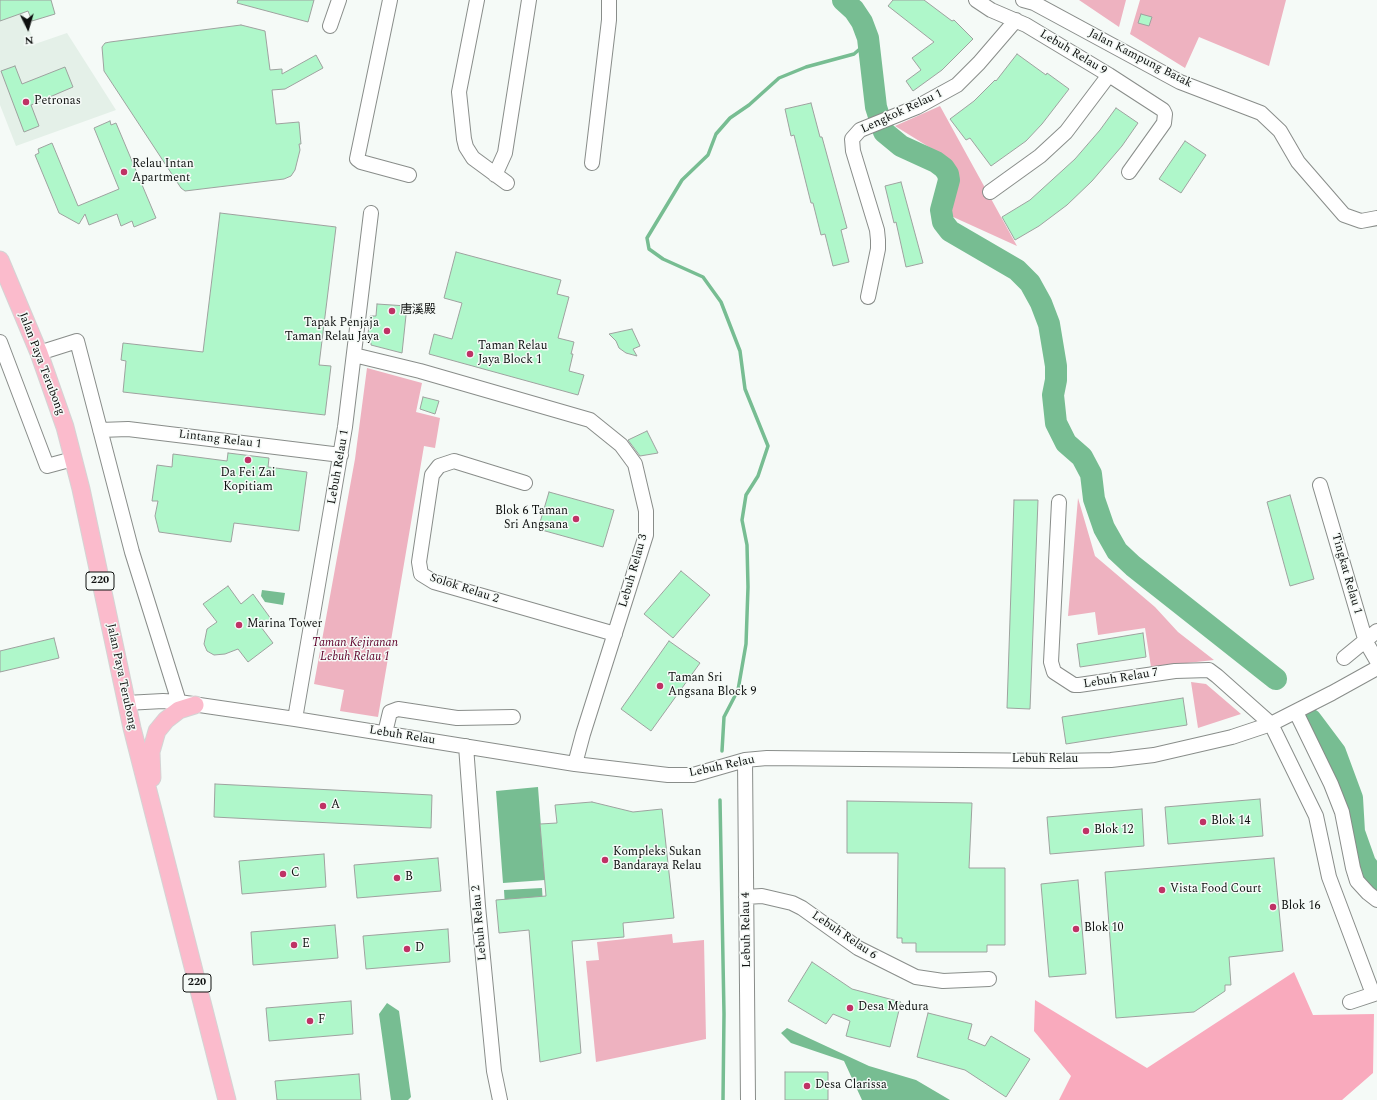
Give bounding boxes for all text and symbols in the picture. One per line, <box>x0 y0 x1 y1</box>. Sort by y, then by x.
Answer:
north arrow <box>8 8 48 48</box>
street label: Lebuh Relau 9 <box>1037 27 1109 79</box>
street label: Jalan Kampung Batak <box>1086 27 1194 91</box>
text: N <box>24 32 34 49</box>
street label: Lengkok Relau 1 <box>859 87 945 137</box>
place label: Petronas <box>34 95 81 109</box>
marker: Petronas <box>21 97 31 107</box>
place label: Relau Intan Apartment <box>132 158 194 186</box>
marker: Relau Intan Apartment <box>119 167 129 177</box>
place label: 唐溪殿 <box>400 304 436 318</box>
marker: 唐溪殿 <box>387 306 397 316</box>
street label: Jalan Paya Terubong <box>15 311 67 417</box>
place label: Tapak Penjaja Taman Relau Jaya <box>285 317 379 345</box>
marker: Tapak Penjaja Taman Relau Jaya <box>382 326 392 336</box>
place label: Taman Relau Jaya Block 1 <box>478 340 547 368</box>
marker: Taman Relau Jaya Block 1 <box>465 349 475 359</box>
street label: Lintang Relau 1 <box>178 428 262 452</box>
street label: Lebuh Relau 1 <box>325 428 353 506</box>
marker: Da Fei Zai Kopitiam <box>243 455 253 465</box>
place label: Da Fei Zai Kopitiam <box>220 467 276 495</box>
place label: Blok 6 Taman Sri Angsana <box>495 505 568 533</box>
marker: Blok 6 Taman Sri Angsana <box>571 514 581 524</box>
street label: Tingkat Relau 1 <box>1328 532 1364 616</box>
street label: Lebuh Relau 3 <box>617 533 651 609</box>
street label: Solok Relau 2 <box>428 571 500 607</box>
road number: 220 <box>86 572 114 590</box>
place label: Marina Tower <box>247 618 322 632</box>
marker: Marina Tower <box>234 620 244 630</box>
street label: Jalan Paya Terubong <box>103 622 139 732</box>
park label: Taman Kejiranan Lebuh Relau 1 <box>312 637 398 665</box>
street label: Lebuh Relau 7 <box>1082 666 1160 692</box>
place label: Taman Sri Angsana Block 9 <box>668 672 756 700</box>
marker: Taman Sri Angsana Block 9 <box>655 681 665 691</box>
street label: Lebuh Relau <box>368 724 436 748</box>
street label: Lebuh Relau <box>688 753 756 781</box>
street label: Lebuh Relau <box>1012 753 1078 767</box>
place label: A <box>331 799 340 813</box>
marker: A <box>318 801 328 811</box>
place label: Blok 14 <box>1211 815 1250 829</box>
marker: Blok 14 <box>1198 817 1208 827</box>
place label: Blok 12 <box>1094 824 1133 838</box>
marker: Blok 12 <box>1081 826 1091 836</box>
place label: Kompleks Sukan Bandaraya Relau <box>613 846 702 874</box>
marker: Kompleks Sukan Bandaraya Relau <box>600 855 610 865</box>
place label: C <box>291 867 300 881</box>
marker: C <box>278 869 288 879</box>
place label: B <box>405 871 413 885</box>
marker: B <box>392 873 402 883</box>
place label: Vista Food Court <box>1170 883 1262 897</box>
street label: Lebuh Relau 2 <box>470 885 490 961</box>
marker: Vista Food Court <box>1157 885 1167 895</box>
street label: Lebuh Relau 4 <box>739 892 755 968</box>
place label: Blok 16 <box>1281 900 1320 914</box>
marker: Blok 16 <box>1268 902 1278 912</box>
street label: Lebuh Relau 6 <box>809 909 879 963</box>
place label: Blok 10 <box>1084 922 1123 936</box>
marker: Blok 10 <box>1071 924 1081 934</box>
place label: E <box>302 938 310 952</box>
marker: E <box>289 940 299 950</box>
place label: D <box>415 942 424 956</box>
marker: D <box>402 944 412 954</box>
road number: 220 <box>183 974 211 992</box>
place label: Desa Medura <box>858 1001 929 1015</box>
marker: Desa Medura <box>845 1003 855 1013</box>
place label: F <box>318 1014 325 1028</box>
marker: F <box>305 1016 315 1026</box>
place label: Desa Clarissa <box>815 1079 887 1093</box>
marker: Desa Clarissa <box>802 1081 812 1091</box>

